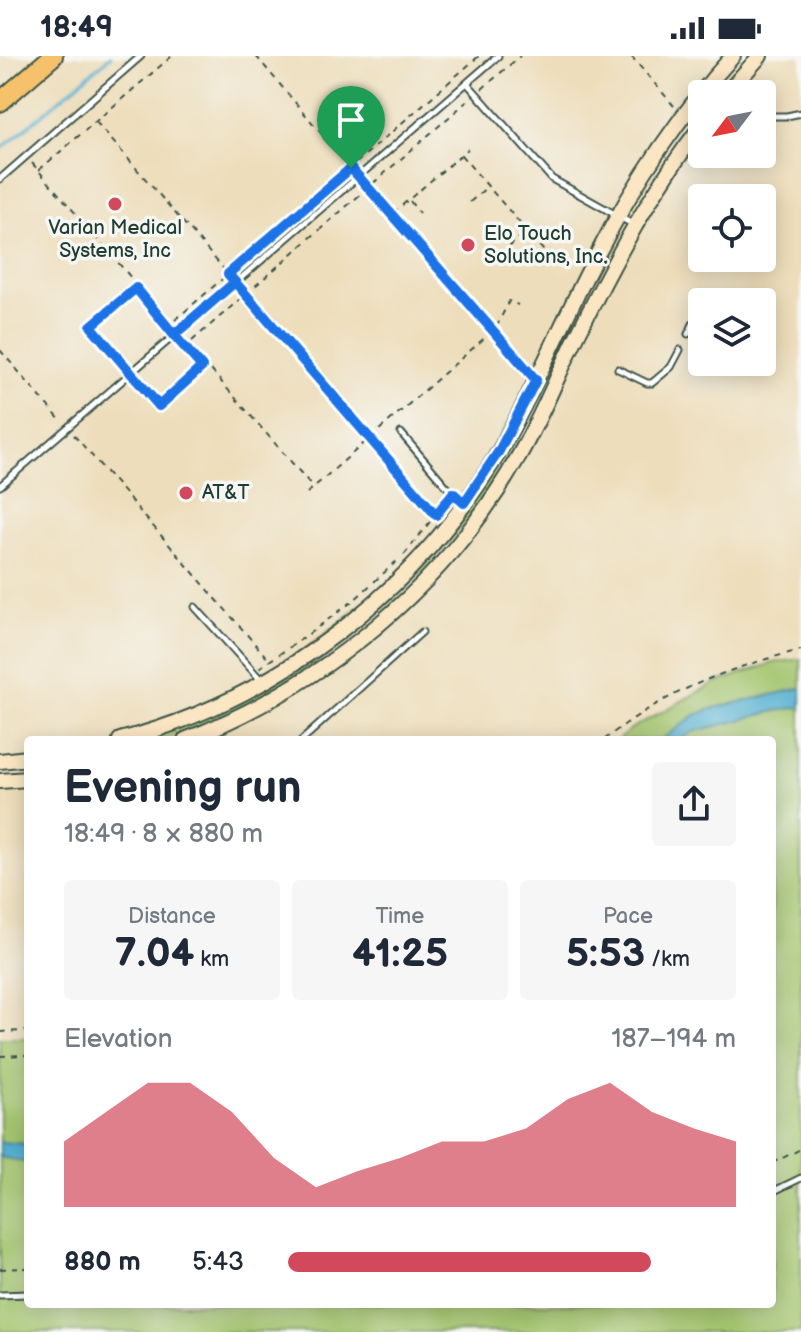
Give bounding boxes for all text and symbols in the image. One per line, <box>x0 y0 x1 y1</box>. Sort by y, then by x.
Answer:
text: 18:49 <box>40 10 113 46</box>
north arrow <box>688 80 776 168</box>
map controls <box>688 80 776 376</box>
pin <box>317 86 385 168</box>
icon: arrive <box>329 98 373 142</box>
button: locate <box>688 184 776 272</box>
marker: Varian Medical Systems, Inc <box>106 195 124 213</box>
place label: Varian Medical Systems, Inc <box>48 216 182 263</box>
place label: Elo Touch Solutions, Inc. <box>484 222 607 269</box>
marker: Elo Touch Solutions, Inc. <box>459 236 477 254</box>
button: layers <box>688 288 776 376</box>
place label: AT&T <box>202 481 249 505</box>
marker: AT&T <box>177 484 195 502</box>
text: Evening run <box>64 762 301 815</box>
button: share <box>652 762 736 846</box>
text: 18:49 · 8 × 880 m <box>64 819 263 850</box>
text: Distance <box>128 903 216 930</box>
text: Time <box>376 903 424 930</box>
text: Pace <box>603 903 653 930</box>
text: 7.04 <box>115 930 194 978</box>
text: 41:25 <box>352 930 448 978</box>
text: 5:53 <box>566 930 645 978</box>
text: km <box>194 946 229 973</box>
text: /km <box>645 946 690 973</box>
text: Elevation <box>64 1024 172 1055</box>
text: 187–194 m <box>611 1024 736 1055</box>
text: 880 m <box>64 1247 141 1278</box>
text: 5:43 <box>192 1247 244 1278</box>

